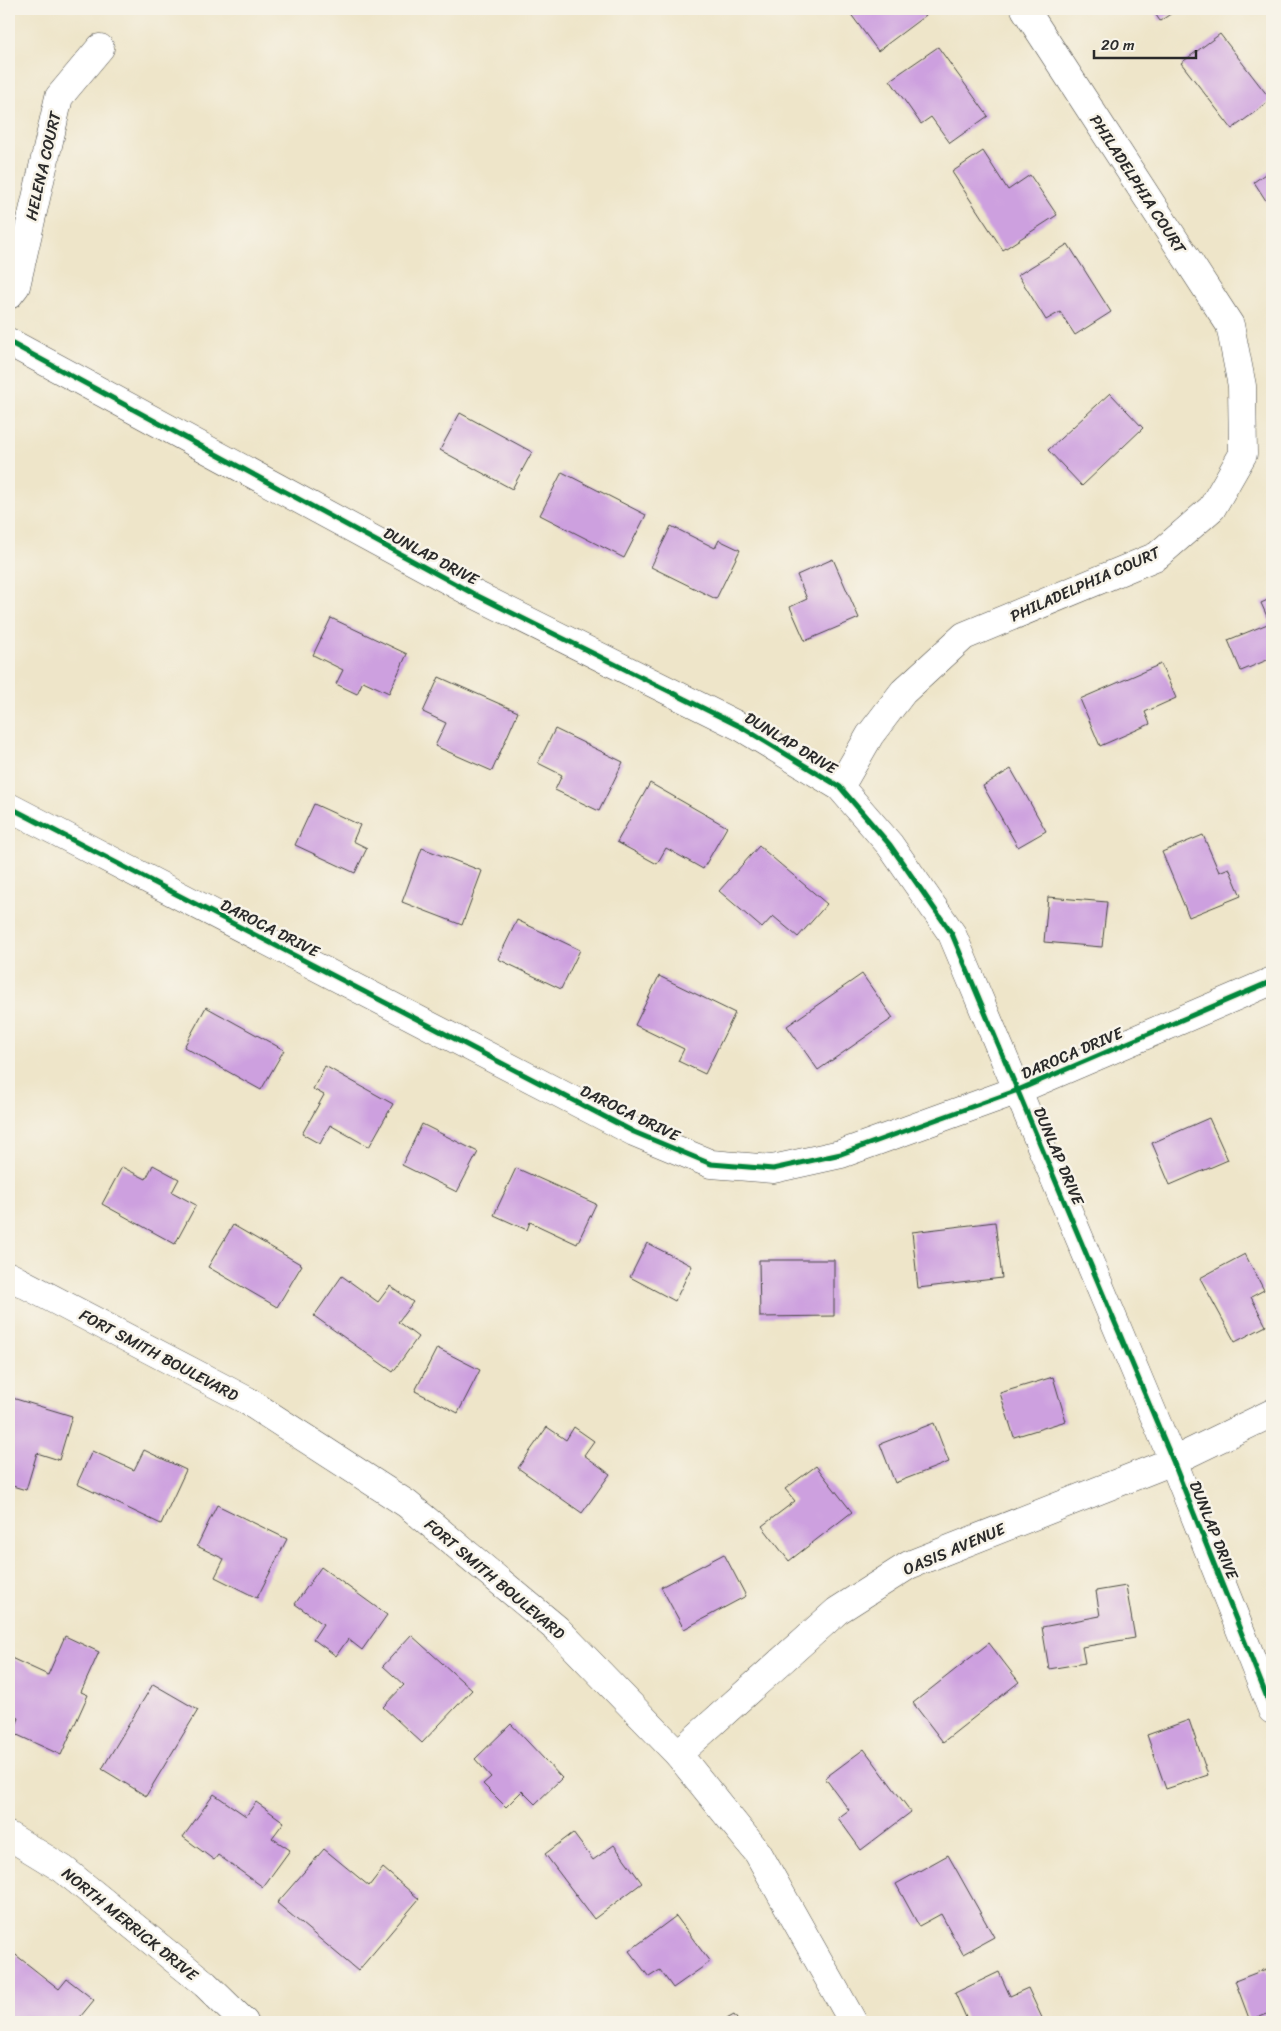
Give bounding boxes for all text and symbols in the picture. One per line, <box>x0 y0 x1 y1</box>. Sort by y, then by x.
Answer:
scale bar <box>1094 28 1196 60</box>
text: 20 m <box>1101 32 1135 58</box>
street label: HELENA COURT <box>16 108 70 223</box>
street label: PHILADELPHIA COURT <box>1082 108 1195 261</box>
street label: DUNLAP DRIVE <box>378 519 485 594</box>
street label: PHILADELPHIA COURT <box>1005 537 1166 630</box>
street label: DUNLAP DRIVE <box>739 704 844 783</box>
street label: DAROCA DRIVE <box>215 891 326 966</box>
street label: DAROCA DRIVE <box>1016 1018 1129 1088</box>
street label: DAROCA DRIVE <box>575 1076 686 1150</box>
street label: DUNLAP DRIVE <box>1025 1102 1093 1211</box>
street label: FORT SMITH BOULEVARD <box>74 1301 244 1410</box>
street label: DUNLAP DRIVE <box>1181 1476 1247 1585</box>
street label: FORT SMITH BOULEVARD <box>418 1511 573 1647</box>
street label: OASIS AVENUE <box>898 1514 1011 1584</box>
street label: NORTH MERRICK DRIVE <box>55 1860 206 1989</box>

